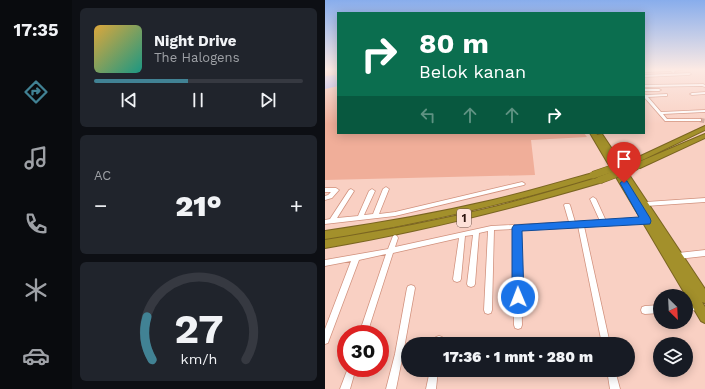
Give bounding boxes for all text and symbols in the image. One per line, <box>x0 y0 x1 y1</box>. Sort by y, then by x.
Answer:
text: 17:35 <box>14 19 58 40</box>
text: 80 m <box>419 27 489 60</box>
icon: right <box>353 28 405 80</box>
text: Night Drive <box>154 32 237 50</box>
text: The Halogens <box>154 50 240 65</box>
text: Belok kanan <box>419 61 526 82</box>
icon: directions <box>22 78 50 106</box>
icon: previous <box>118 89 140 111</box>
icon: pause <box>187 89 209 111</box>
icon: next <box>257 89 279 111</box>
icon: left <box>417 104 439 126</box>
icon: ahead <box>459 104 481 126</box>
icon: ahead <box>501 104 523 126</box>
icon: right <box>543 104 565 126</box>
pin <box>607 142 641 183</box>
icon: music <box>22 144 50 172</box>
icon: arrive <box>613 148 635 170</box>
text: AC <box>94 168 111 183</box>
text: 21° <box>175 188 222 223</box>
text: − <box>94 193 107 218</box>
text: + <box>290 193 303 218</box>
road number: 1 <box>457 209 471 227</box>
icon: phone <box>22 210 50 238</box>
icon: climate <box>22 276 50 304</box>
position arrow <box>497 276 539 318</box>
north arrow <box>653 289 693 329</box>
map controls <box>653 289 693 377</box>
text: 27 <box>174 303 223 352</box>
speed limit sign: 30 <box>337 325 389 377</box>
button: layers <box>653 337 693 377</box>
icon: car <box>22 342 50 370</box>
text: 17:36 · 1 mnt · 280 m <box>443 348 593 366</box>
text: km/h <box>180 350 217 366</box>

